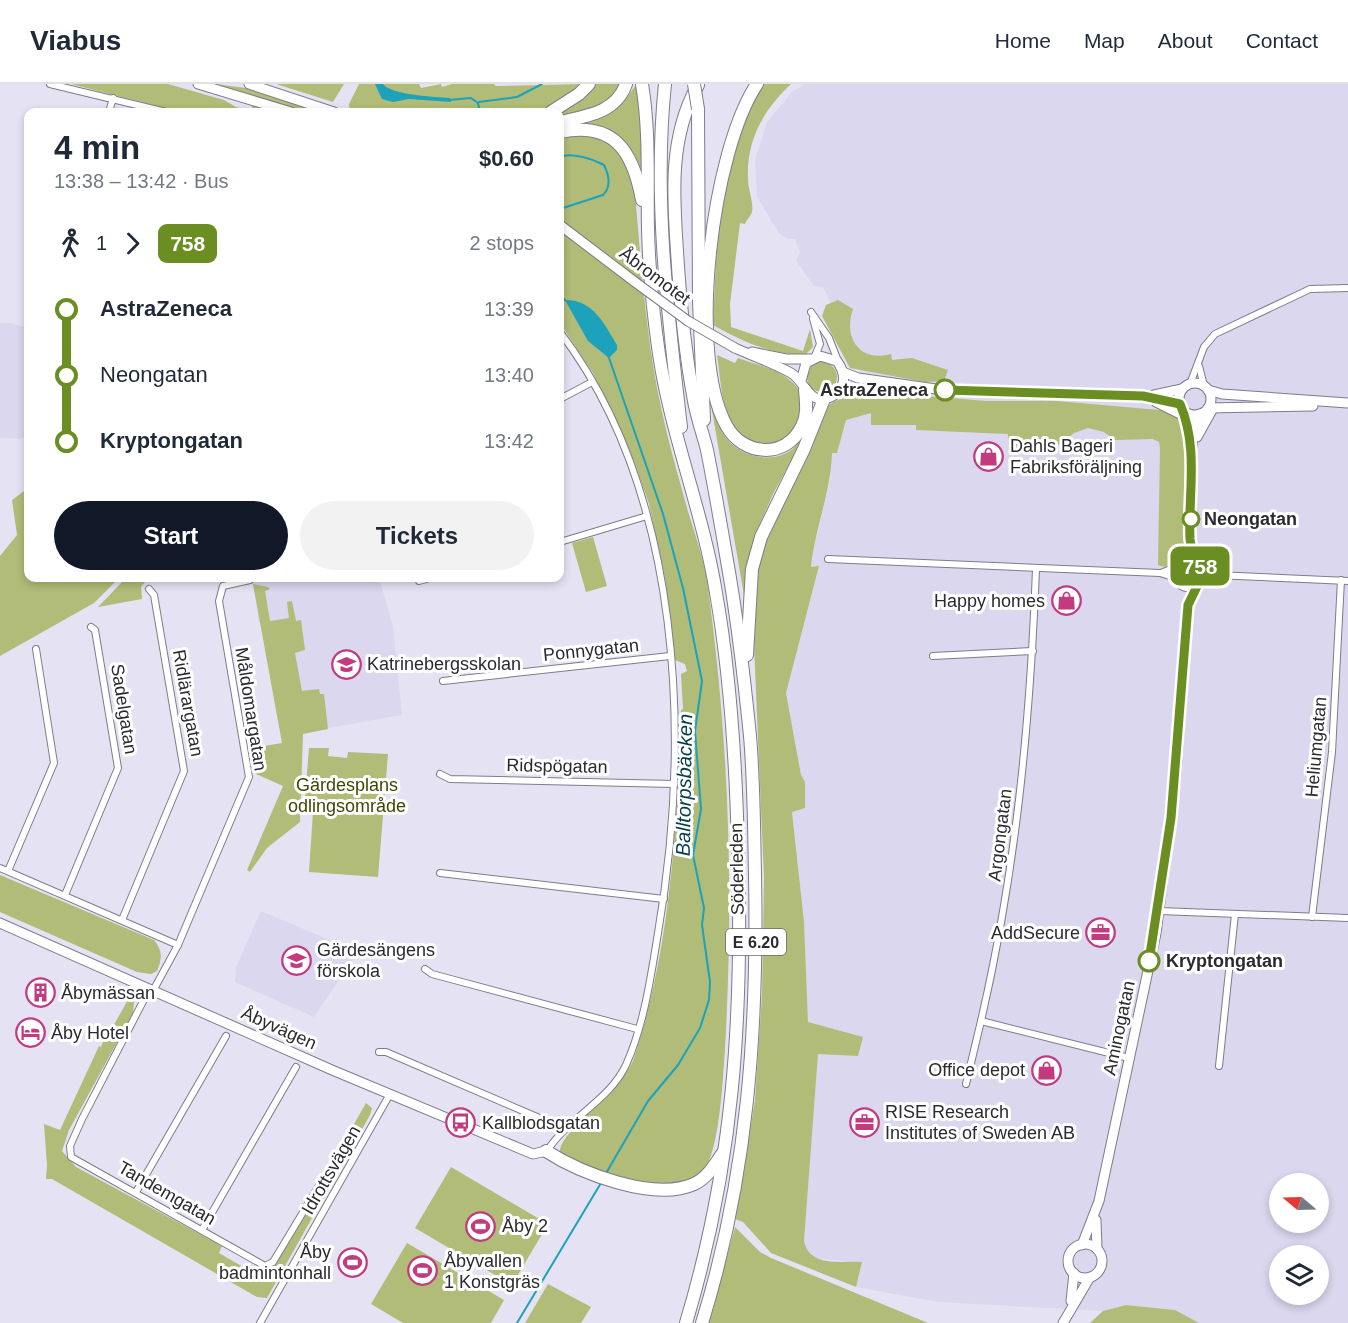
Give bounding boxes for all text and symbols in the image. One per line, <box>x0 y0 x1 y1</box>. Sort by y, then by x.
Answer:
text: Viabus <box>30 25 121 56</box>
text: Home <box>995 29 1051 52</box>
text: Map <box>1084 29 1125 52</box>
text: About <box>1158 29 1213 52</box>
text: Contact <box>1246 29 1318 52</box>
text: 4 min <box>54 129 140 166</box>
text: $0.60 <box>479 146 534 171</box>
text: 13:38 – 13:42 · Bus <box>54 170 229 192</box>
icon: walk <box>54 227 87 260</box>
icon: forward <box>116 227 149 260</box>
text: 1 <box>96 232 107 254</box>
text: 758 <box>170 232 205 255</box>
text: 2 stops <box>470 232 534 254</box>
street label: Åbromotet <box>616 243 694 309</box>
text: AstraZeneca <box>100 296 232 321</box>
text: 13:39 <box>484 298 534 320</box>
text: Neongatan <box>100 362 208 387</box>
text: 13:40 <box>484 364 534 386</box>
marker: AstraZeneca <box>934 379 956 401</box>
place label: AstraZeneca <box>820 380 929 400</box>
text: Kryptongatan <box>100 428 243 453</box>
text: 13:42 <box>484 430 534 452</box>
place label: Dahls Bageri Fabriksföräljning <box>1010 436 1142 477</box>
shop icon: Dahls Bageri Fabriksföräljning <box>973 440 1005 472</box>
button: Start <box>54 501 288 570</box>
button: Tickets <box>300 501 534 570</box>
place label: Neongatan <box>1204 509 1297 529</box>
marker: Neongatan <box>1182 510 1200 528</box>
line badge: 758 <box>1166 546 1234 586</box>
text: 758 <box>1182 555 1218 578</box>
shop icon: Happy homes <box>1050 585 1082 617</box>
place label: Happy homes <box>934 591 1045 611</box>
street label: Ponnygatan <box>542 635 640 665</box>
street label: Måldomargatan <box>231 646 271 772</box>
street label: Ridlärargatan <box>169 648 207 758</box>
school or university icon: Katrinebergsskolan <box>330 648 362 680</box>
place label: Katrinebergsskolan <box>367 654 521 674</box>
street label: Sadelgatan <box>107 662 141 756</box>
street label: Heliumgatan <box>1302 696 1330 798</box>
water label: Balltorpsbäcken <box>672 714 696 856</box>
street label: Ridspögatan <box>506 755 608 777</box>
park label: Gärdesplans odlingsområde <box>288 775 406 816</box>
street label: Argongatan <box>984 788 1016 882</box>
street label: Söderleden <box>726 823 748 915</box>
office icon: AddSecure <box>1085 917 1117 949</box>
place label: AddSecure <box>991 923 1080 943</box>
road number: E 6.20 <box>726 929 786 955</box>
place label: Gärdesängens förskola <box>317 940 435 981</box>
school or university icon: Gärdesängens förskola <box>280 944 312 976</box>
marker: Kryptongatan <box>1138 950 1160 972</box>
place label: Kryptongatan <box>1166 951 1283 971</box>
building icon: Åbymässan <box>24 977 56 1009</box>
street label: Aminogatan <box>1099 979 1139 1077</box>
place label: Åbymässan <box>61 983 155 1003</box>
street label: Åbyvägen <box>238 1003 320 1053</box>
hotel icon: Åby Hotel <box>14 1017 46 1049</box>
place label: Åby Hotel <box>51 1023 129 1043</box>
shop icon: Office depot <box>1030 1054 1062 1086</box>
place label: Office depot <box>928 1060 1025 1080</box>
place label: RISE Research Institutes of Sweden AB <box>885 1102 1075 1143</box>
office icon: RISE Research Institutes of Sweden AB <box>848 1106 880 1138</box>
bus stop icon: Kallblodsgatan <box>445 1107 477 1139</box>
place label: Kallblodsgatan <box>482 1113 600 1133</box>
street label: Idrottsvägen <box>298 1122 364 1218</box>
street label: Tandemgatan <box>115 1157 219 1229</box>
north arrow <box>1269 1173 1329 1233</box>
map controls <box>1269 1173 1329 1305</box>
sports icon: Åby 2 <box>465 1210 497 1242</box>
place label: Åby 2 <box>502 1216 548 1236</box>
place label: Åby badmintonhall <box>219 1242 331 1283</box>
button: layers <box>1269 1245 1329 1305</box>
sports icon: Åby badmintonhall <box>336 1246 368 1278</box>
place label: Åbyvallen 1 Konstgräs <box>444 1251 540 1292</box>
sports icon: Åbyvallen 1 Konstgräs <box>407 1255 439 1287</box>

